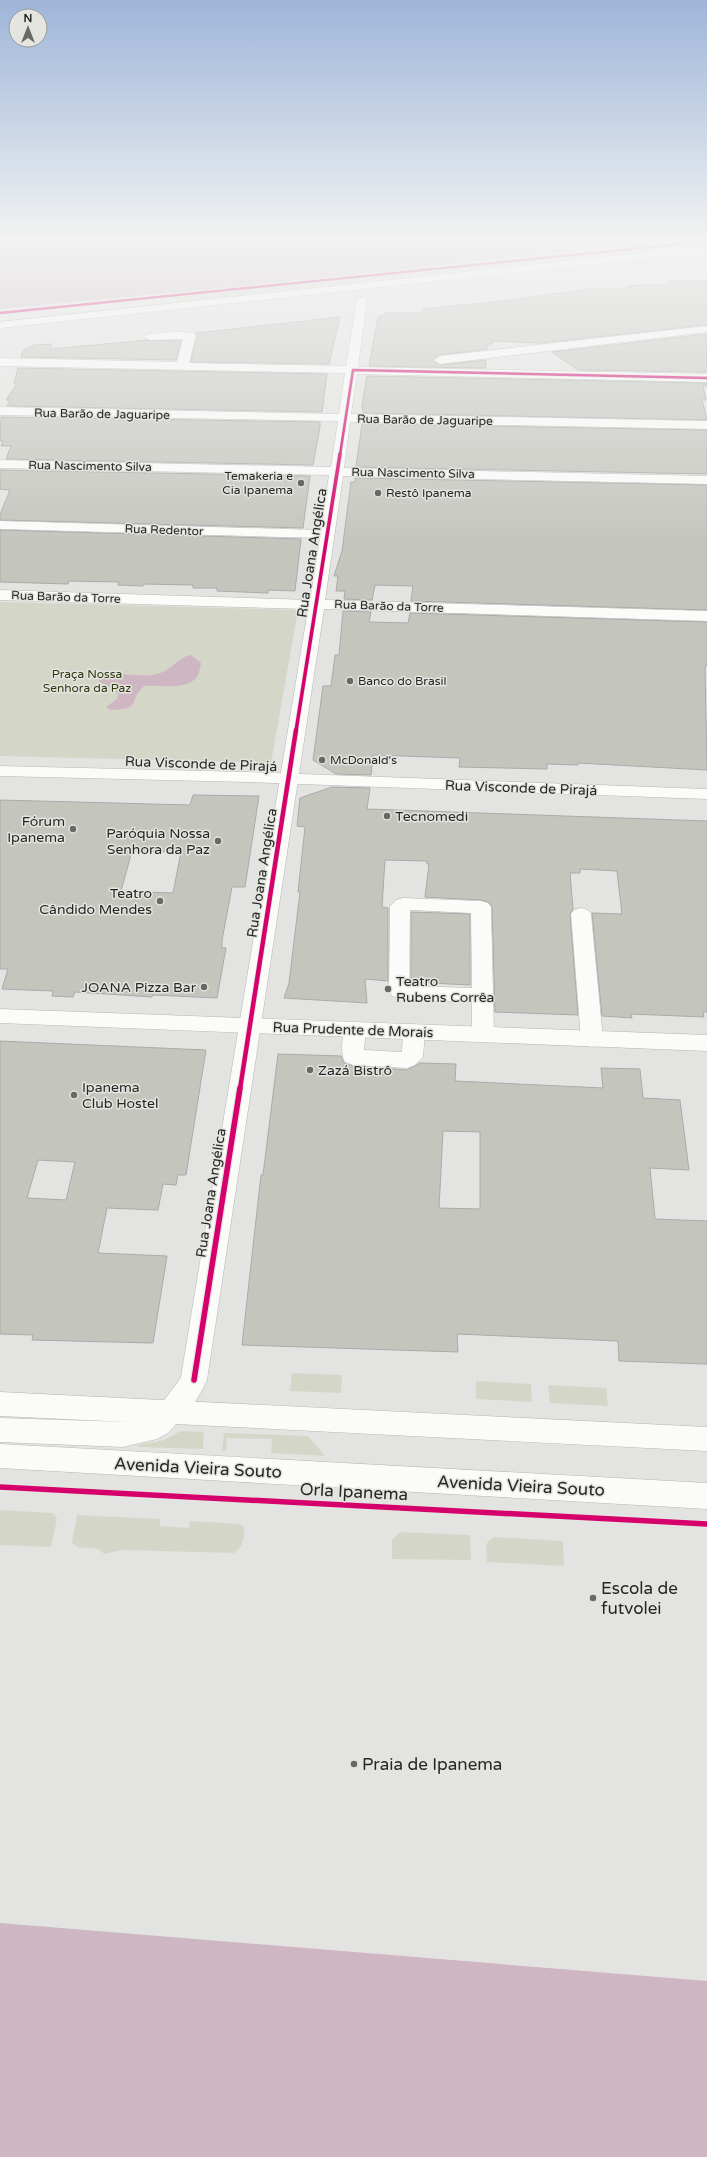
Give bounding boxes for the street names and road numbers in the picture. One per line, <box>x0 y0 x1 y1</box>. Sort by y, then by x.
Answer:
street label: Rua Barão de Jaguaripe <box>34 406 170 422</box>
street label: Rua Barão de Jaguaripe <box>357 412 493 428</box>
street label: Rua Nascimento Silva <box>28 458 152 474</box>
street label: Rua Nascimento Silva <box>351 465 475 481</box>
street label: Rua Joana Angélica <box>293 487 331 619</box>
street label: Rua Redentor <box>124 522 204 538</box>
street label: Rua Barão da Torre <box>11 588 121 606</box>
street label: Rua Barão da Torre <box>334 597 444 615</box>
street label: Rua Visconde de Pirajá <box>125 753 277 775</box>
street label: Rua Visconde de Pirajá <box>445 777 597 799</box>
street label: Rua Joana Angélica <box>243 807 281 939</box>
street label: Rua Prudente de Morais <box>272 1019 434 1041</box>
street label: Rua Joana Angélica <box>192 1127 230 1259</box>
street label: Avenida Vieira Souto <box>114 1453 282 1483</box>
street label: Avenida Vieira Souto <box>437 1471 605 1501</box>
street label: Orla Ipanema <box>299 1479 409 1505</box>

